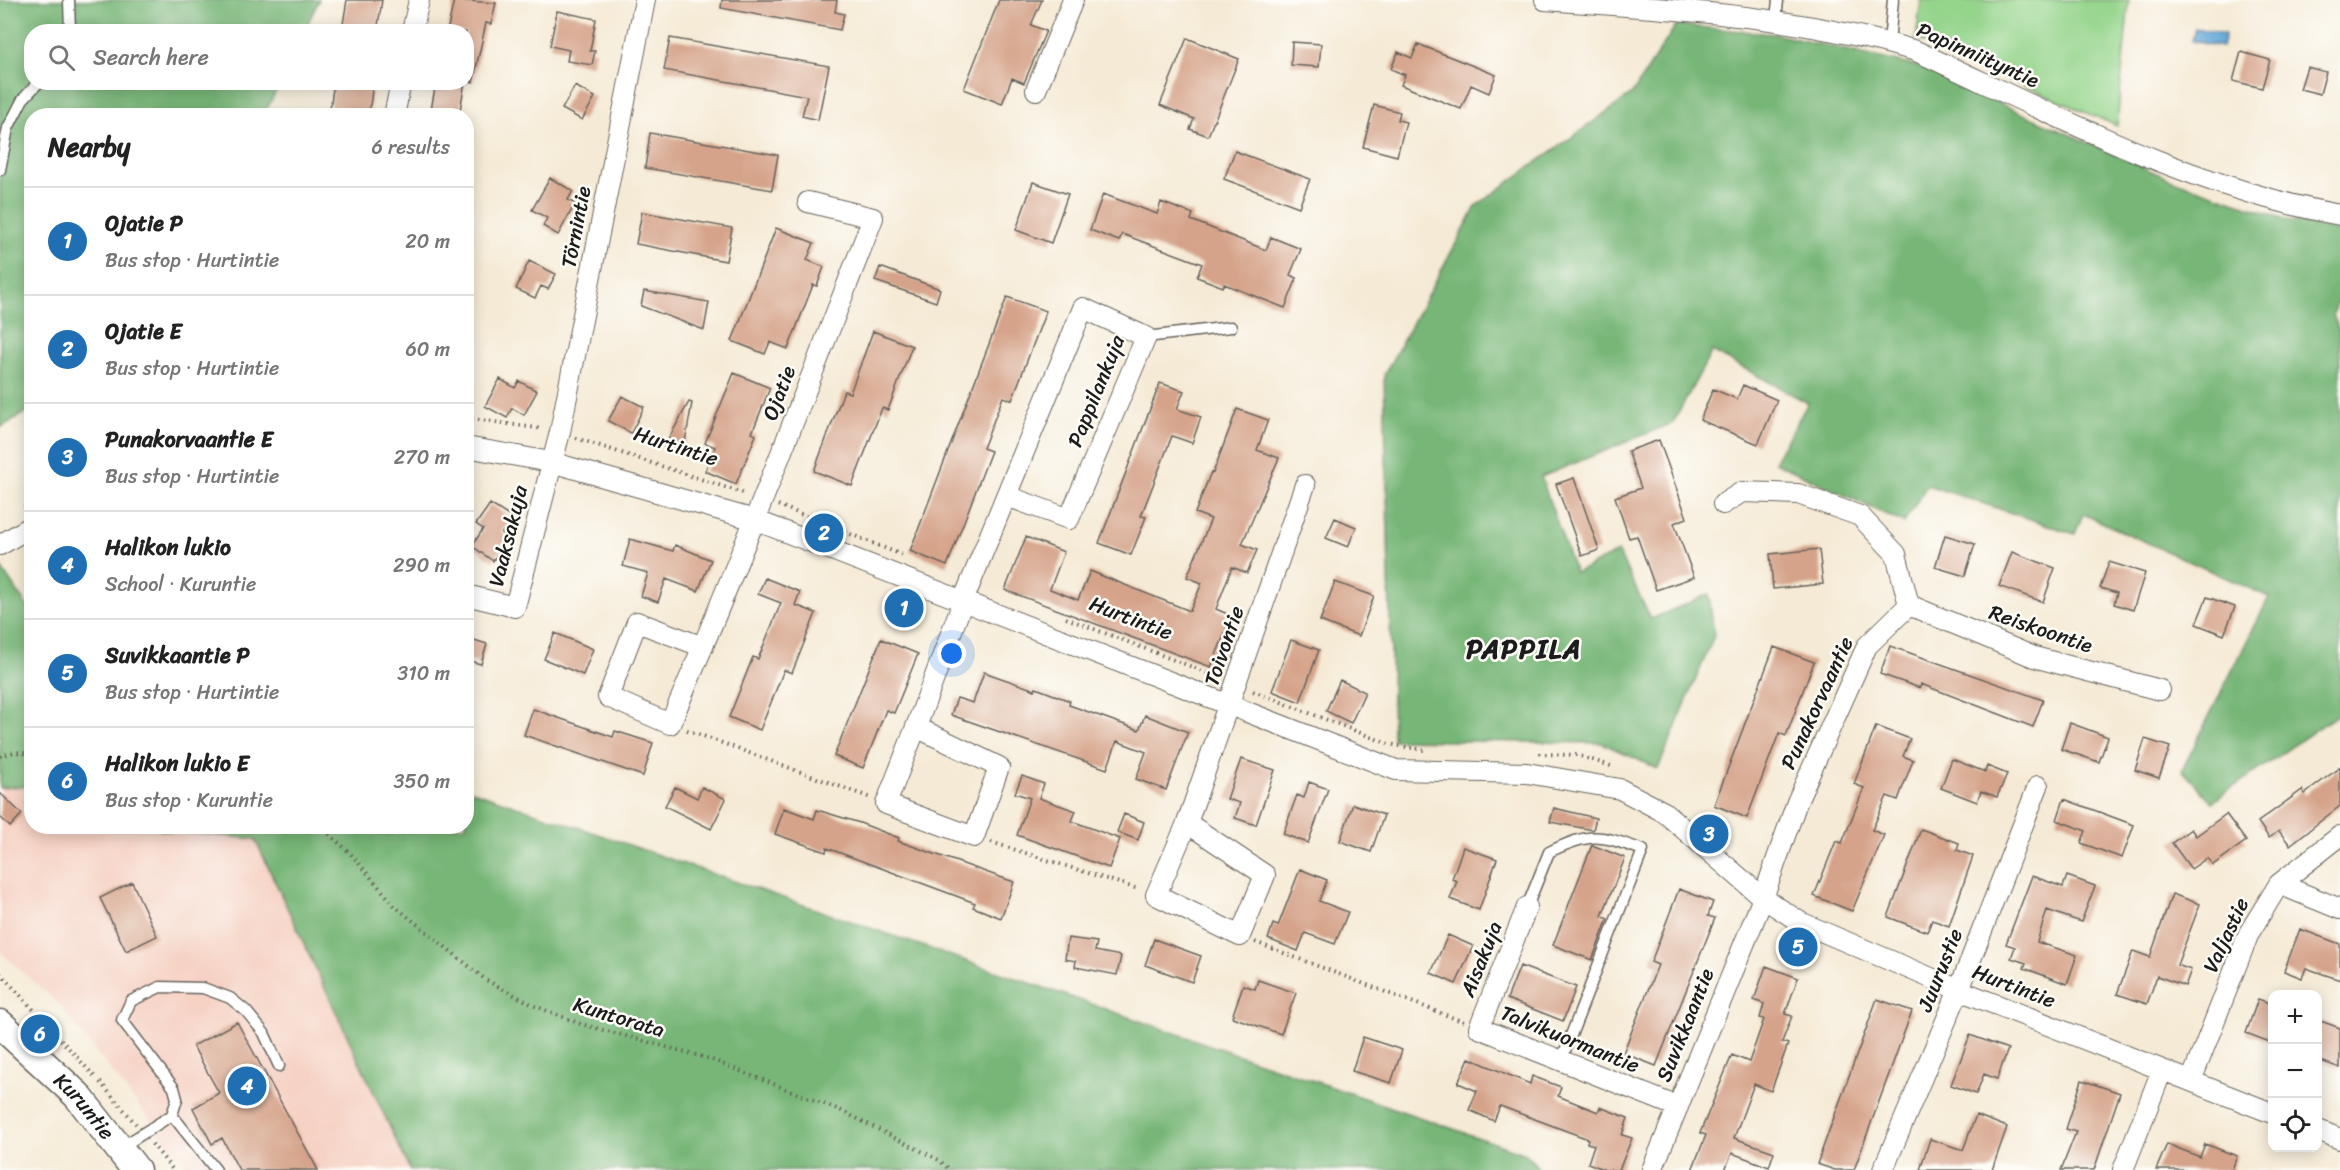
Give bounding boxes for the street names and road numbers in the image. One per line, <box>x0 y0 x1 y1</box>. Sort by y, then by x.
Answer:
street label: Papinniityntie <box>1910 11 2046 99</box>
street label: Törnintie <box>549 183 603 271</box>
street label: Pappilankuja <box>1056 329 1136 453</box>
street label: Ojatie <box>751 360 807 426</box>
street label: Hurtintie <box>629 415 723 478</box>
street label: Vaaksakuja <box>477 481 539 591</box>
street label: Hurtintie <box>1084 585 1179 651</box>
street label: Reiskoontie <box>1984 594 2098 664</box>
street label: Toivontie <box>1193 600 1256 691</box>
street label: Punakorvaantie <box>1770 630 1865 776</box>
street label: Valjastie <box>2192 891 2260 979</box>
street label: Aisakuja <box>1448 915 1514 1004</box>
street label: Juurustie <box>1906 922 1974 1018</box>
street label: Hurtintie <box>1967 953 2062 1019</box>
street label: Suvikkaantie <box>1645 962 1725 1088</box>
street label: Kuntorata <box>568 985 670 1049</box>
street label: Talvikuormantie <box>1495 994 1646 1084</box>
street label: Kuruntie <box>44 1063 125 1149</box>

